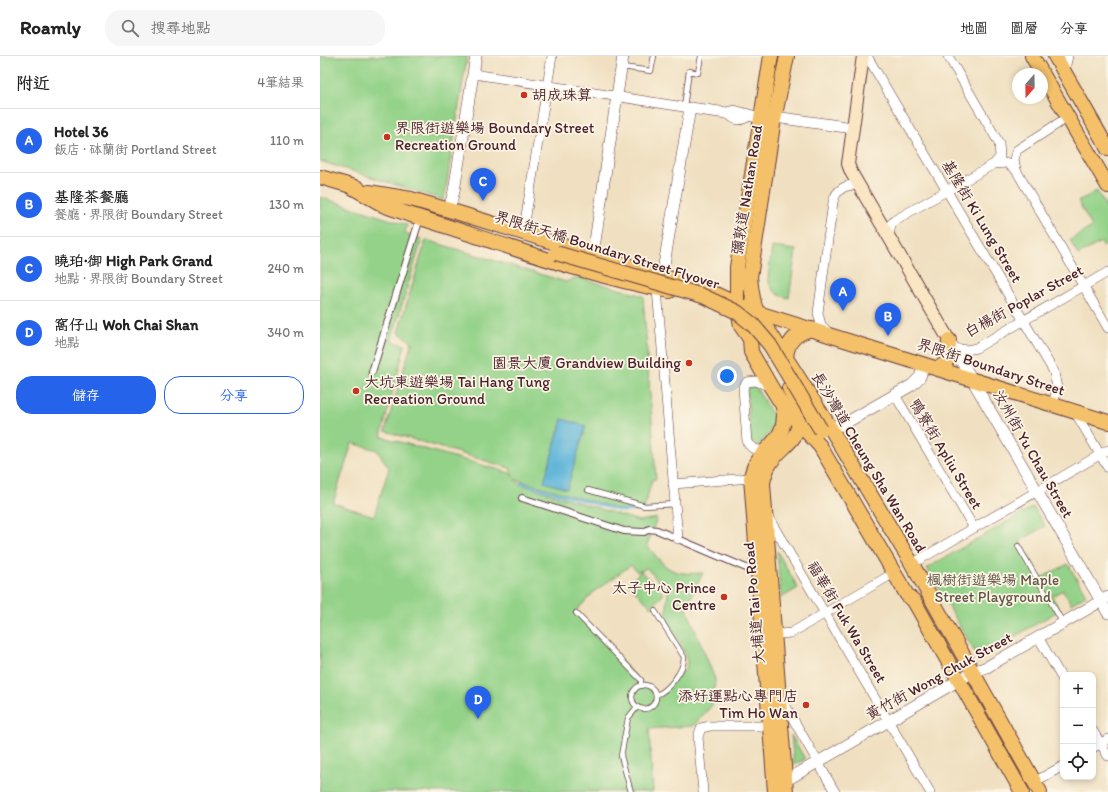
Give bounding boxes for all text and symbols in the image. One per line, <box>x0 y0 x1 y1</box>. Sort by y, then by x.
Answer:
search box <box>105 10 385 46</box>
text: Roamly <box>20 16 81 39</box>
icon: search <box>119 17 141 39</box>
text: 搜尋地點 <box>151 19 211 37</box>
text: 地圖 <box>960 20 988 37</box>
text: 圖層 <box>1010 20 1038 37</box>
text: 分享 <box>1060 20 1088 37</box>
north arrow <box>1012 68 1048 104</box>
text: 附近 <box>16 73 50 93</box>
text: 4筆結果 <box>257 75 304 90</box>
place label: 胡成珠算 <box>532 86 592 104</box>
marker: 胡成珠算 <box>519 90 529 100</box>
place label: 界限街遊樂場 Boundary Street Recreation Ground <box>395 119 595 154</box>
text: Hotel 36 <box>54 123 108 141</box>
street label: 彌敦道 Nathan Road <box>728 123 766 256</box>
marker: 界限街遊樂場 Boundary Street Recreation Ground <box>382 132 392 142</box>
text: A <box>25 133 33 148</box>
text: 110 m <box>270 133 304 148</box>
text: 飯店 · 砵蘭街 Portland Street <box>54 142 217 157</box>
street label: 基隆街 Ki Lung Street <box>938 156 1026 286</box>
pin: C <box>470 168 496 201</box>
text: 基隆茶餐廳 <box>54 188 129 206</box>
text: B <box>25 197 33 212</box>
text: 130 m <box>269 197 304 212</box>
text: 餐廳 · 界限街 Boundary Street <box>54 207 223 222</box>
street label: 界限街天橋 Boundary Street Flyover <box>492 207 722 293</box>
text: 曉珀·御 High Park Grand <box>54 252 213 270</box>
text: C <box>25 261 33 276</box>
text: 240 m <box>267 261 304 276</box>
street label: 白楊街 Poplar Street <box>962 261 1087 341</box>
text: 地點 · 界限街 Boundary Street <box>54 271 223 286</box>
pin: A <box>830 278 856 311</box>
pin: B <box>875 303 901 336</box>
text: 窩仔山 Woh Chai Shan <box>54 316 198 334</box>
text: D <box>25 325 33 340</box>
text: 340 m <box>267 325 304 340</box>
text: 地點 <box>54 335 80 350</box>
street label: 界限街 Boundary Street <box>915 335 1068 400</box>
place label: 園景大廈 Grandview Building <box>492 354 681 372</box>
marker: 園景大廈 Grandview Building <box>684 358 694 368</box>
your location <box>717 366 737 386</box>
street label: 長沙灣道 Cheung Sha Wan Road <box>808 368 930 556</box>
place label: 大坑東遊樂場 Tai Hang Tung Recreation Ground <box>364 373 550 408</box>
button: 儲存 <box>16 376 156 414</box>
button: 分享 <box>164 376 304 414</box>
marker: 大坑東遊樂場 Tai Hang Tung Recreation Ground <box>351 386 361 396</box>
street label: 汝州街 Yu Chau Street <box>989 387 1077 521</box>
street label: 鴨寮街 Apliu Street <box>906 396 986 513</box>
street label: 大埔道 Tai Po Road <box>740 540 768 665</box>
street label: 福華街 Fuk Wa Street <box>803 558 891 686</box>
park label: 楓樹街遊樂場 Maple Street Playground <box>927 571 1059 606</box>
place label: 太子中心 Prince Centre <box>612 579 716 614</box>
marker: 太子中心 Prince Centre <box>719 592 729 602</box>
street label: 黃竹街 Wong Chuk Street <box>863 628 1016 724</box>
map controls <box>1060 672 1096 780</box>
button: + <box>1060 672 1096 708</box>
pin: D <box>465 686 491 719</box>
place label: 添好運點心專門店 Tim Ho Wan <box>678 687 799 722</box>
marker: 添好運點心專門店 Tim Ho Wan <box>801 700 811 710</box>
button: − <box>1060 708 1096 744</box>
button: locate <box>1060 744 1096 780</box>

